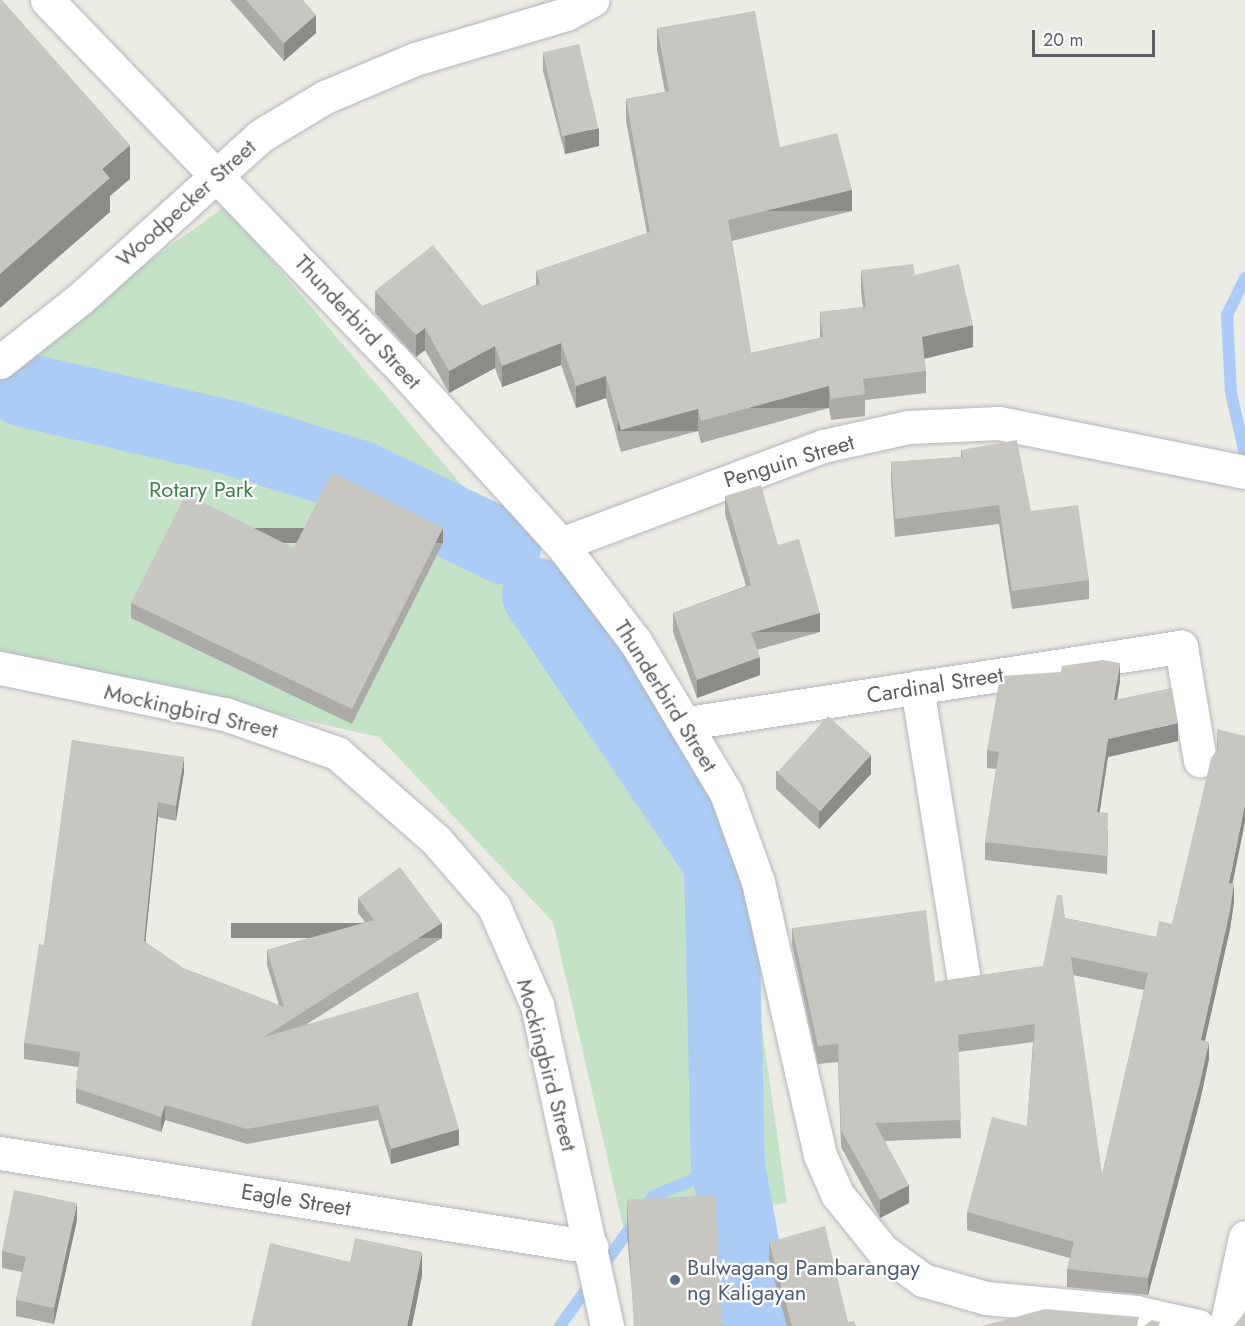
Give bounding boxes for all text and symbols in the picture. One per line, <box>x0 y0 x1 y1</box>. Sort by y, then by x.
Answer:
scale bar <box>1035 18 1158 56</box>
text: 20 m <box>1043 27 1083 53</box>
street label: Woodpecker Street <box>111 134 261 272</box>
street label: Thunderbird Street <box>289 249 427 395</box>
street label: Penguin Street <box>721 429 857 493</box>
park label: Rotary Park <box>149 477 253 503</box>
street label: Thunderbird Street <box>609 615 723 777</box>
street label: Cardinal Street <box>865 661 1005 709</box>
street label: Mockingbird Street <box>102 678 280 744</box>
street label: Mockingbird Street <box>511 976 583 1154</box>
street label: Eagle Street <box>239 1178 353 1222</box>
place label: Bulwagang Pambarangay ng Kaligayan <box>687 1254 920 1306</box>
marker: Bulwagang Pambarangay ng Kaligayan <box>668 1273 682 1287</box>

